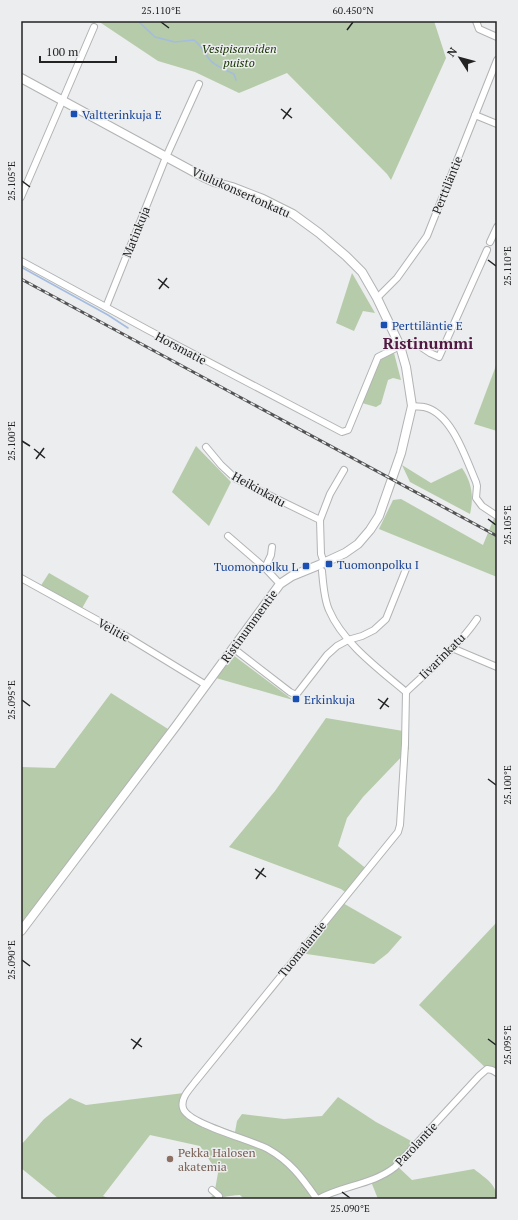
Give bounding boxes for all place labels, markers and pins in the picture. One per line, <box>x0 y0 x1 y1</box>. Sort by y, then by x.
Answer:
place label: Valtterinkuja E <box>82 107 162 122</box>
marker: Valtterinkuja E <box>69 109 79 119</box>
place label: Perttiläntie E <box>392 318 463 333</box>
marker: Perttiläntie E <box>379 320 389 330</box>
place label: Tuomonpolku I <box>337 557 419 572</box>
place label: Tuomonpolku L <box>214 559 298 574</box>
marker: Tuomonpolku I <box>324 559 334 569</box>
marker: Tuomonpolku L <box>301 561 311 571</box>
place label: Erkinkuja <box>304 692 355 707</box>
marker: Erkinkuja <box>291 694 301 704</box>
place label: Pekka Halosen akatemia <box>178 1145 256 1174</box>
marker: Pekka Halosen akatemia <box>165 1154 175 1164</box>

